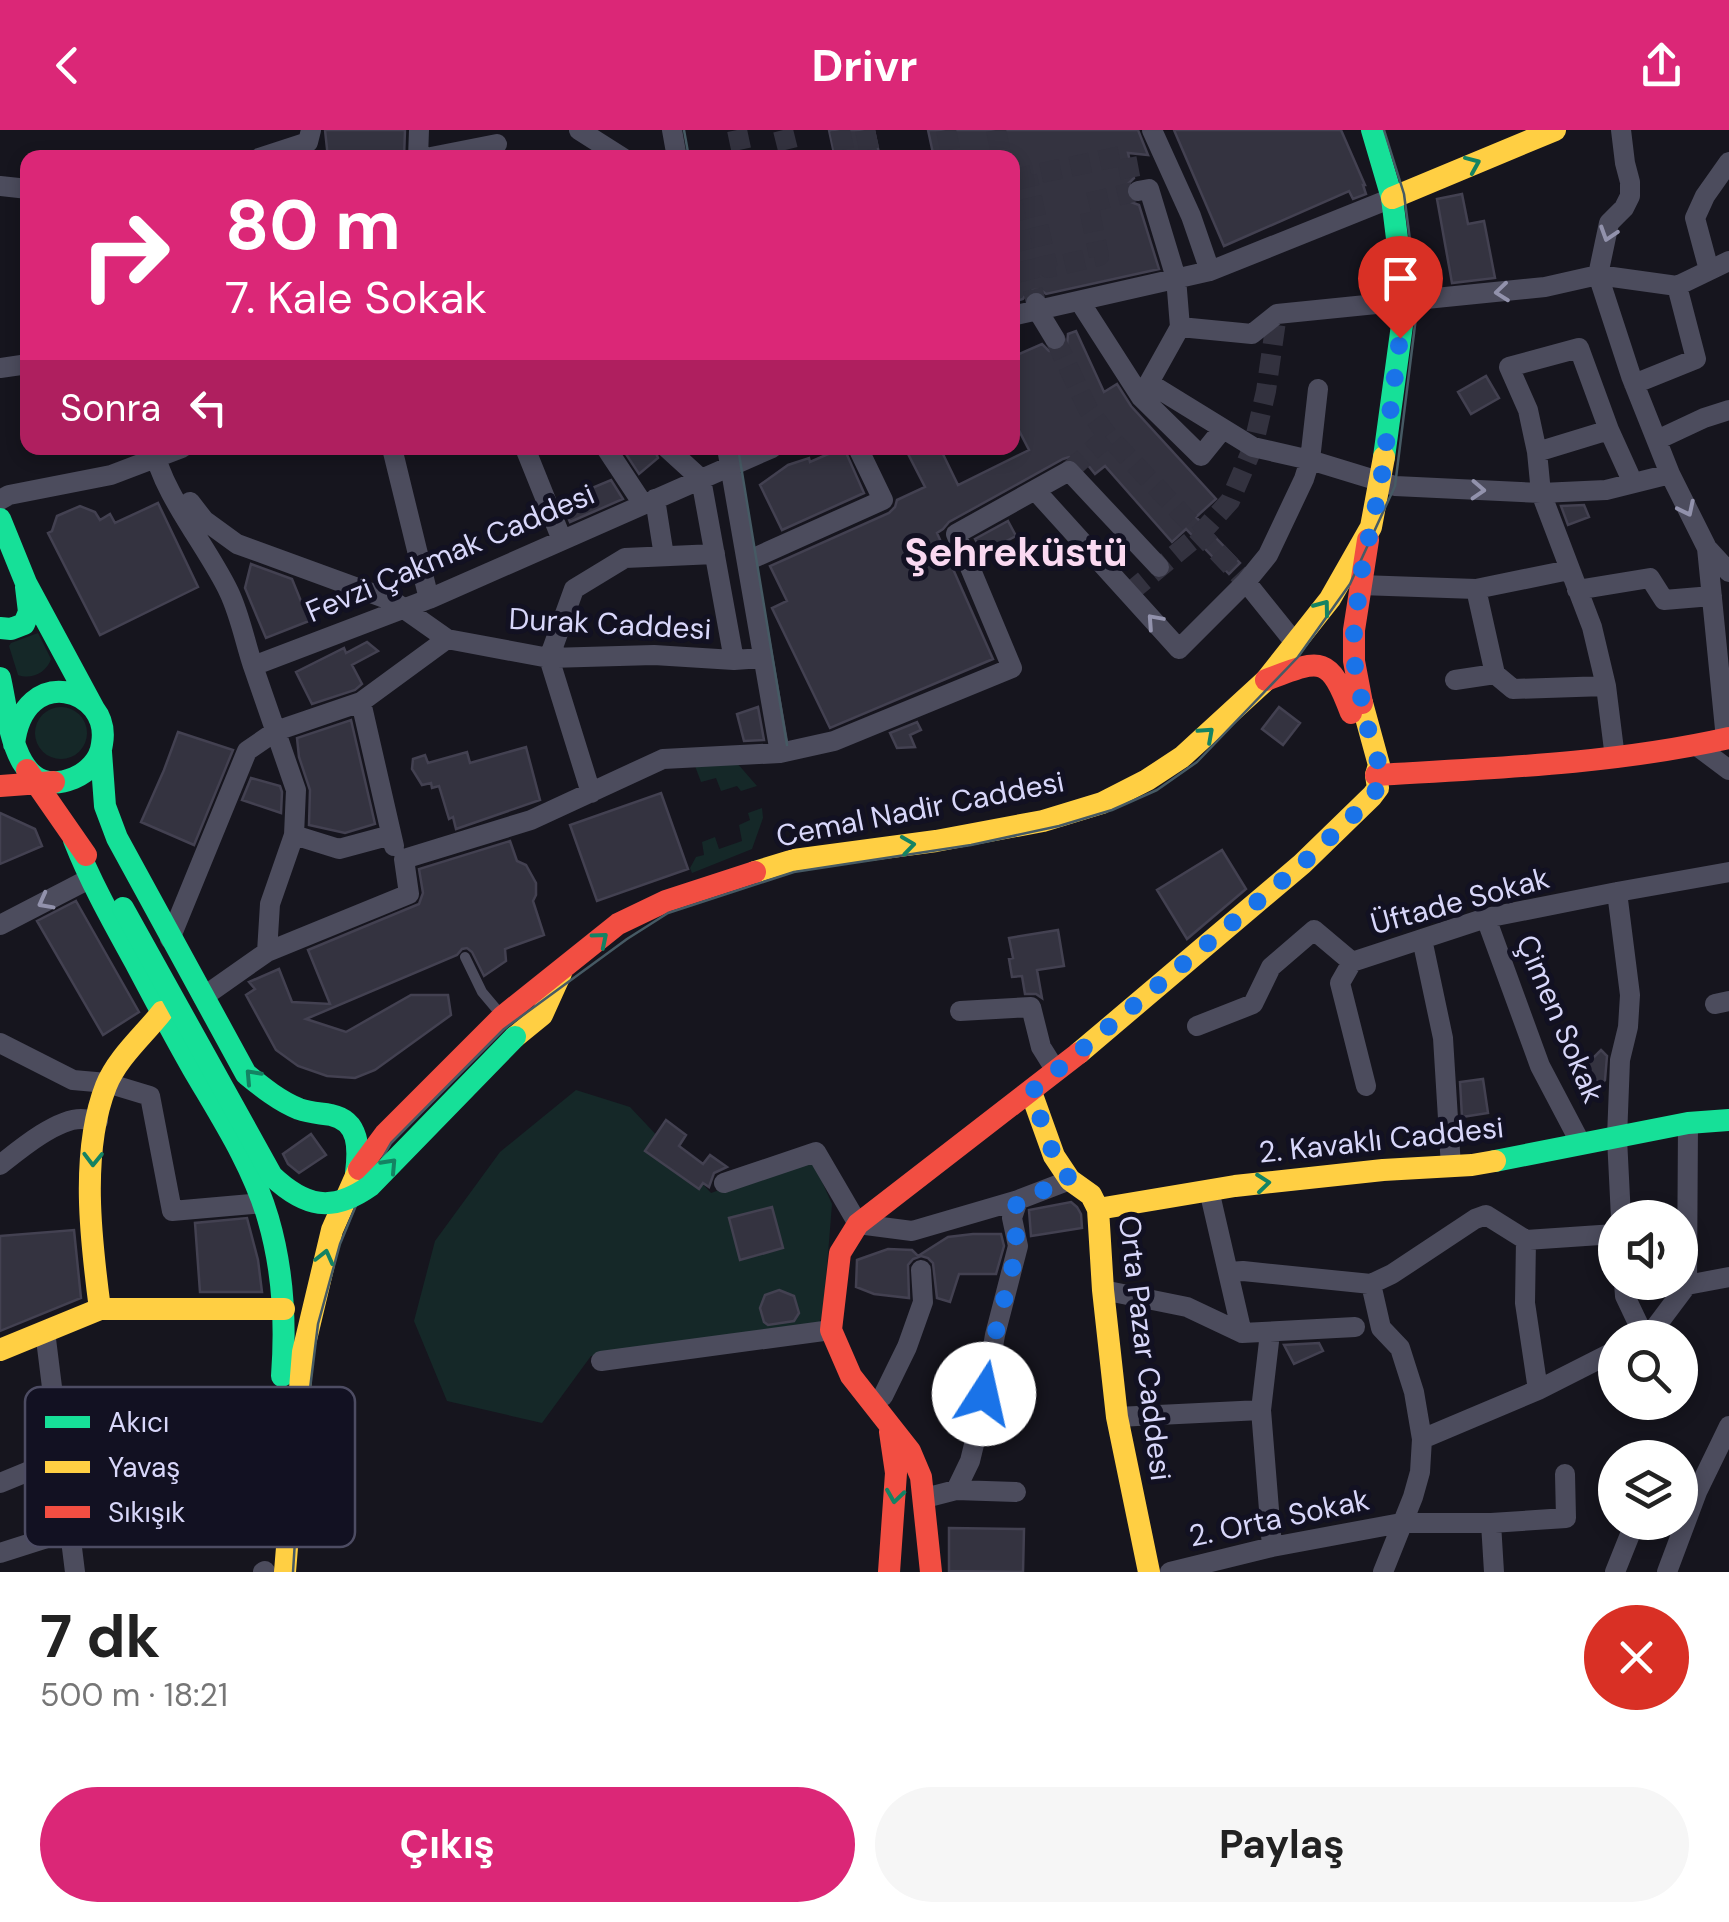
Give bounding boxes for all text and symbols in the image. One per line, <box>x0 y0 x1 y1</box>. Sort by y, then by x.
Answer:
text: Drivr <box>811 36 918 95</box>
icon: back <box>40 38 95 93</box>
icon: share <box>1634 38 1689 93</box>
one-way arrow <box>1463 156 1481 176</box>
text: 80 m <box>225 180 401 271</box>
icon: right <box>60 190 190 320</box>
one-way arrow <box>1600 225 1620 242</box>
pin <box>1358 236 1443 339</box>
icon: arrive <box>1373 251 1428 306</box>
text: 7. Kale Sokak <box>225 268 487 327</box>
one-way arrow <box>1493 281 1509 302</box>
icon: left <box>181 380 236 435</box>
text: Sonra <box>60 383 161 433</box>
street label: Fevzi Çakmak Caddesi <box>300 474 600 631</box>
one-way arrow <box>1471 479 1487 500</box>
one-way arrow <box>1675 499 1695 517</box>
district label: Şehreküstü <box>904 526 1128 578</box>
street label: Durak Caddesi <box>508 599 712 648</box>
one-way arrow <box>1312 600 1329 618</box>
one-way arrow <box>1148 614 1166 633</box>
one-way arrow <box>1195 728 1214 746</box>
street label: Cemal Nadir Caddesi <box>773 761 1067 856</box>
one-way arrow <box>900 835 916 856</box>
street label: Üftade Sokak <box>1366 858 1553 943</box>
one-way arrow <box>37 890 55 909</box>
street label: Çimen Sokak <box>1508 929 1613 1109</box>
one-way arrow <box>589 933 607 951</box>
one-way arrow <box>246 1070 264 1088</box>
street label: 2. Kavaklı Caddesi <box>1257 1107 1505 1172</box>
one-way arrow <box>83 1152 104 1168</box>
one-way arrow <box>379 1158 397 1177</box>
one-way arrow <box>1256 1173 1272 1194</box>
map controls <box>1598 1200 1698 1540</box>
button: sound <box>1598 1200 1698 1300</box>
street label: Orta Pazar Caddesi <box>1110 1213 1181 1483</box>
one-way arrow <box>314 1249 335 1266</box>
button: search <box>1598 1320 1698 1420</box>
position arrow <box>932 1342 1036 1446</box>
legend <box>25 1387 355 1547</box>
text: Akıcı <box>108 1404 169 1441</box>
button: layers <box>1598 1440 1698 1540</box>
text: Yavaş <box>108 1449 180 1486</box>
street label: 2. Orta Sokak <box>1185 1479 1373 1556</box>
one-way arrow <box>885 1488 906 1504</box>
text: Sıkışık <box>108 1494 185 1531</box>
text: 7 dk <box>40 1597 160 1676</box>
button: close <box>1584 1605 1689 1710</box>
text: 500 m · 18:21 <box>40 1674 228 1716</box>
button: Çıkış <box>40 1787 855 1902</box>
button: Paylaş <box>875 1787 1689 1902</box>

